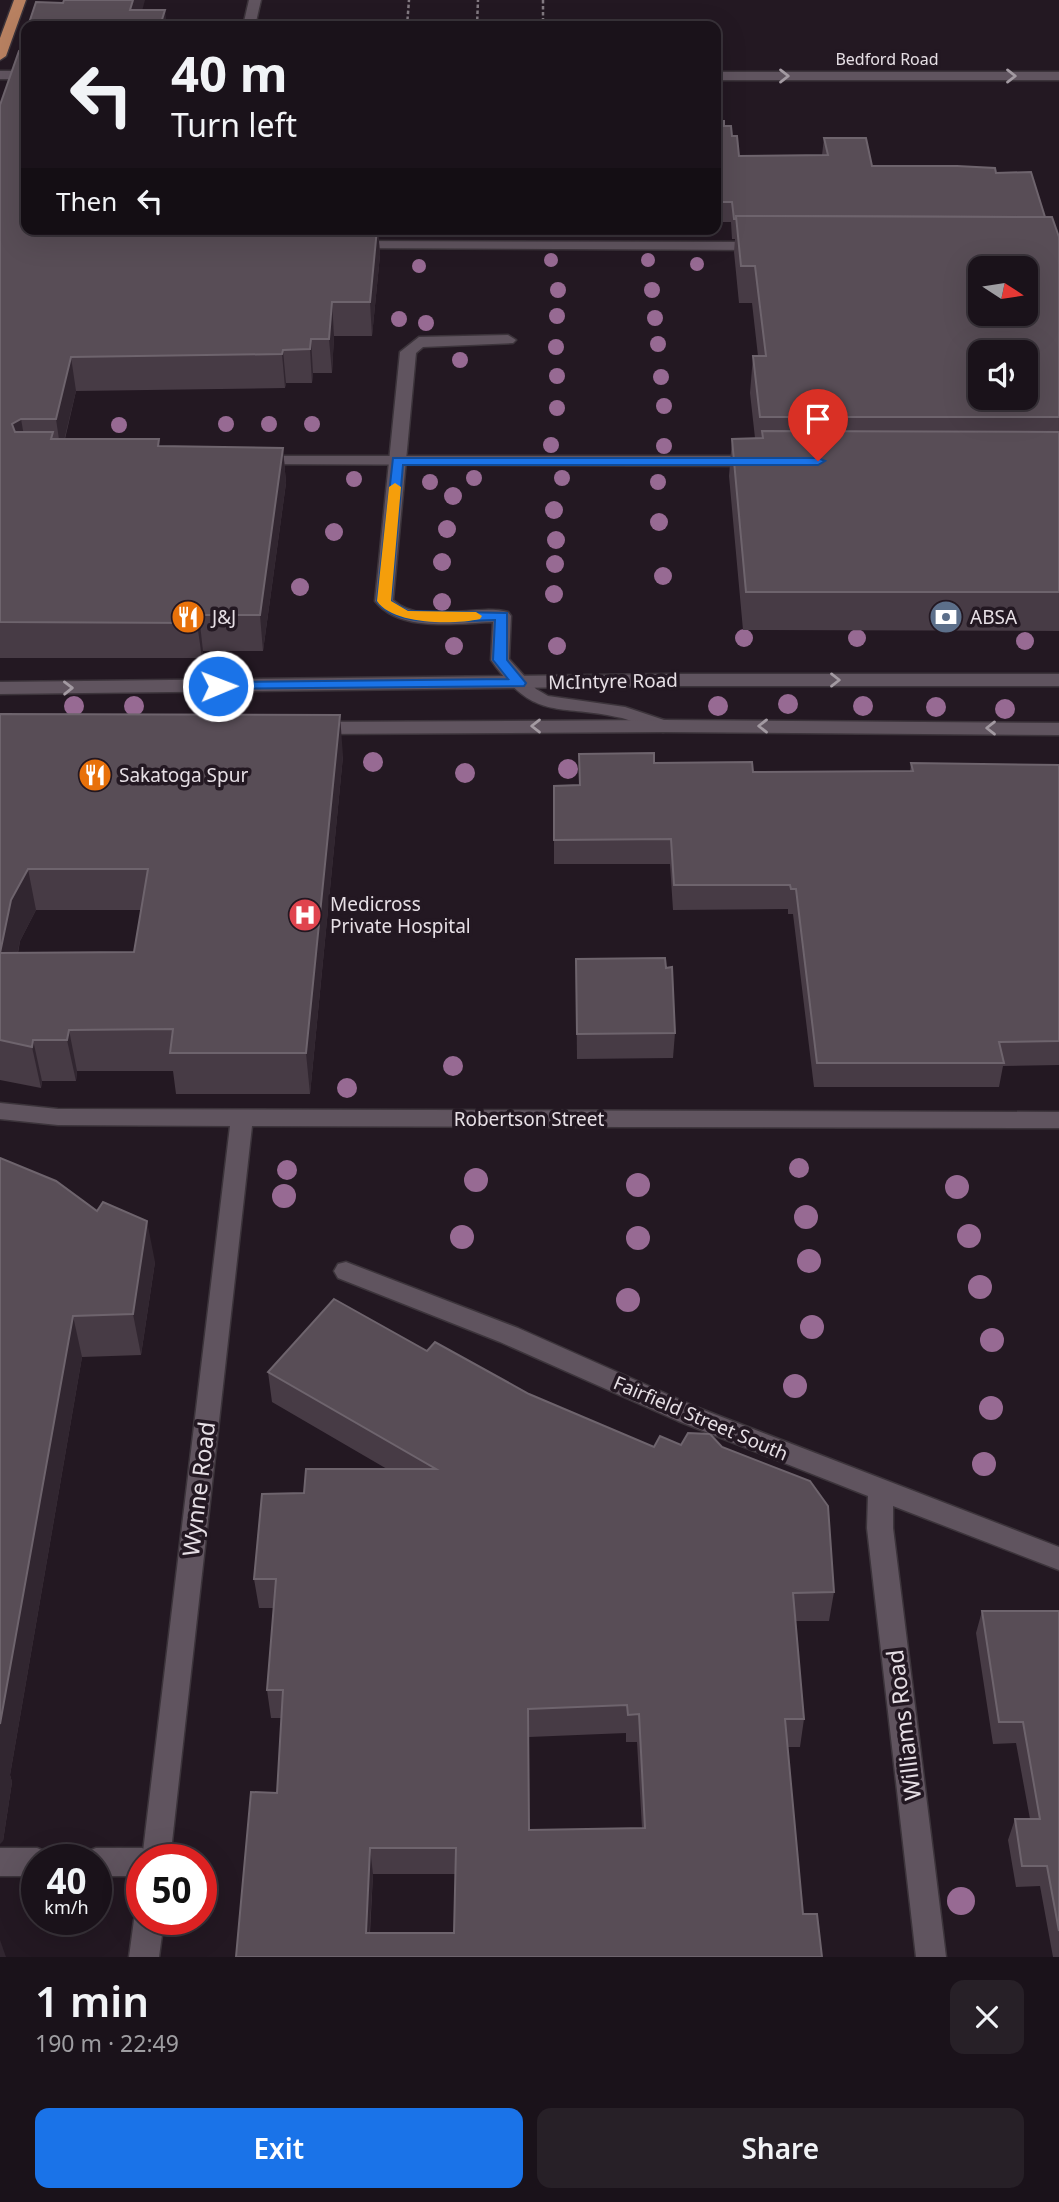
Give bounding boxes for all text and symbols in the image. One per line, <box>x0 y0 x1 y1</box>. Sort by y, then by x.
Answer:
text: 40 m <box>171 40 288 106</box>
street label: Bedford Road <box>835 48 939 70</box>
icon: left <box>56 49 147 140</box>
one-way arrow <box>779 68 790 84</box>
one-way arrow <box>1007 68 1017 84</box>
text: Turn left <box>171 103 297 146</box>
icon: left <box>131 182 169 220</box>
text: Then <box>56 183 117 219</box>
north arrow <box>968 256 1038 326</box>
map controls <box>968 256 1038 410</box>
button: sound <box>968 340 1038 410</box>
pin <box>788 389 848 461</box>
icon: arrive <box>799 400 837 438</box>
restaurant icon: J&J <box>169 598 207 636</box>
bank icon: ABSA <box>927 598 965 636</box>
place label: J&J <box>210 604 236 630</box>
place label: ABSA <box>970 604 1018 630</box>
position arrow <box>181 649 255 723</box>
street label: McIntyre Road <box>548 667 678 695</box>
one-way arrow <box>830 672 841 688</box>
one-way arrow <box>63 680 74 696</box>
one-way arrow <box>530 718 541 734</box>
one-way arrow <box>758 718 768 734</box>
one-way arrow <box>985 720 996 736</box>
restaurant icon: Sakatoga Spur <box>76 756 114 794</box>
place label: Sakatoga Spur <box>119 762 248 788</box>
place label: Medicross Private Hospital <box>330 891 471 939</box>
hospital icon: Medicross Private Hospital <box>286 896 324 934</box>
street label: Robertson Street <box>454 1106 605 1132</box>
street label: Fairfield Street South <box>610 1369 792 1467</box>
street label: Wynne Road <box>174 1420 222 1558</box>
street label: Williams Road <box>878 1648 928 1802</box>
speed limit sign: 50 <box>126 1844 217 1935</box>
text: 40 <box>46 1857 87 1904</box>
text: km/h <box>44 1895 89 1919</box>
text: 1 min <box>35 1972 149 2029</box>
button: close <box>950 1980 1024 2054</box>
text: 190 m · 22:49 <box>35 2027 179 2059</box>
button: Exit <box>35 2108 523 2188</box>
button: Share <box>537 2108 1024 2188</box>

